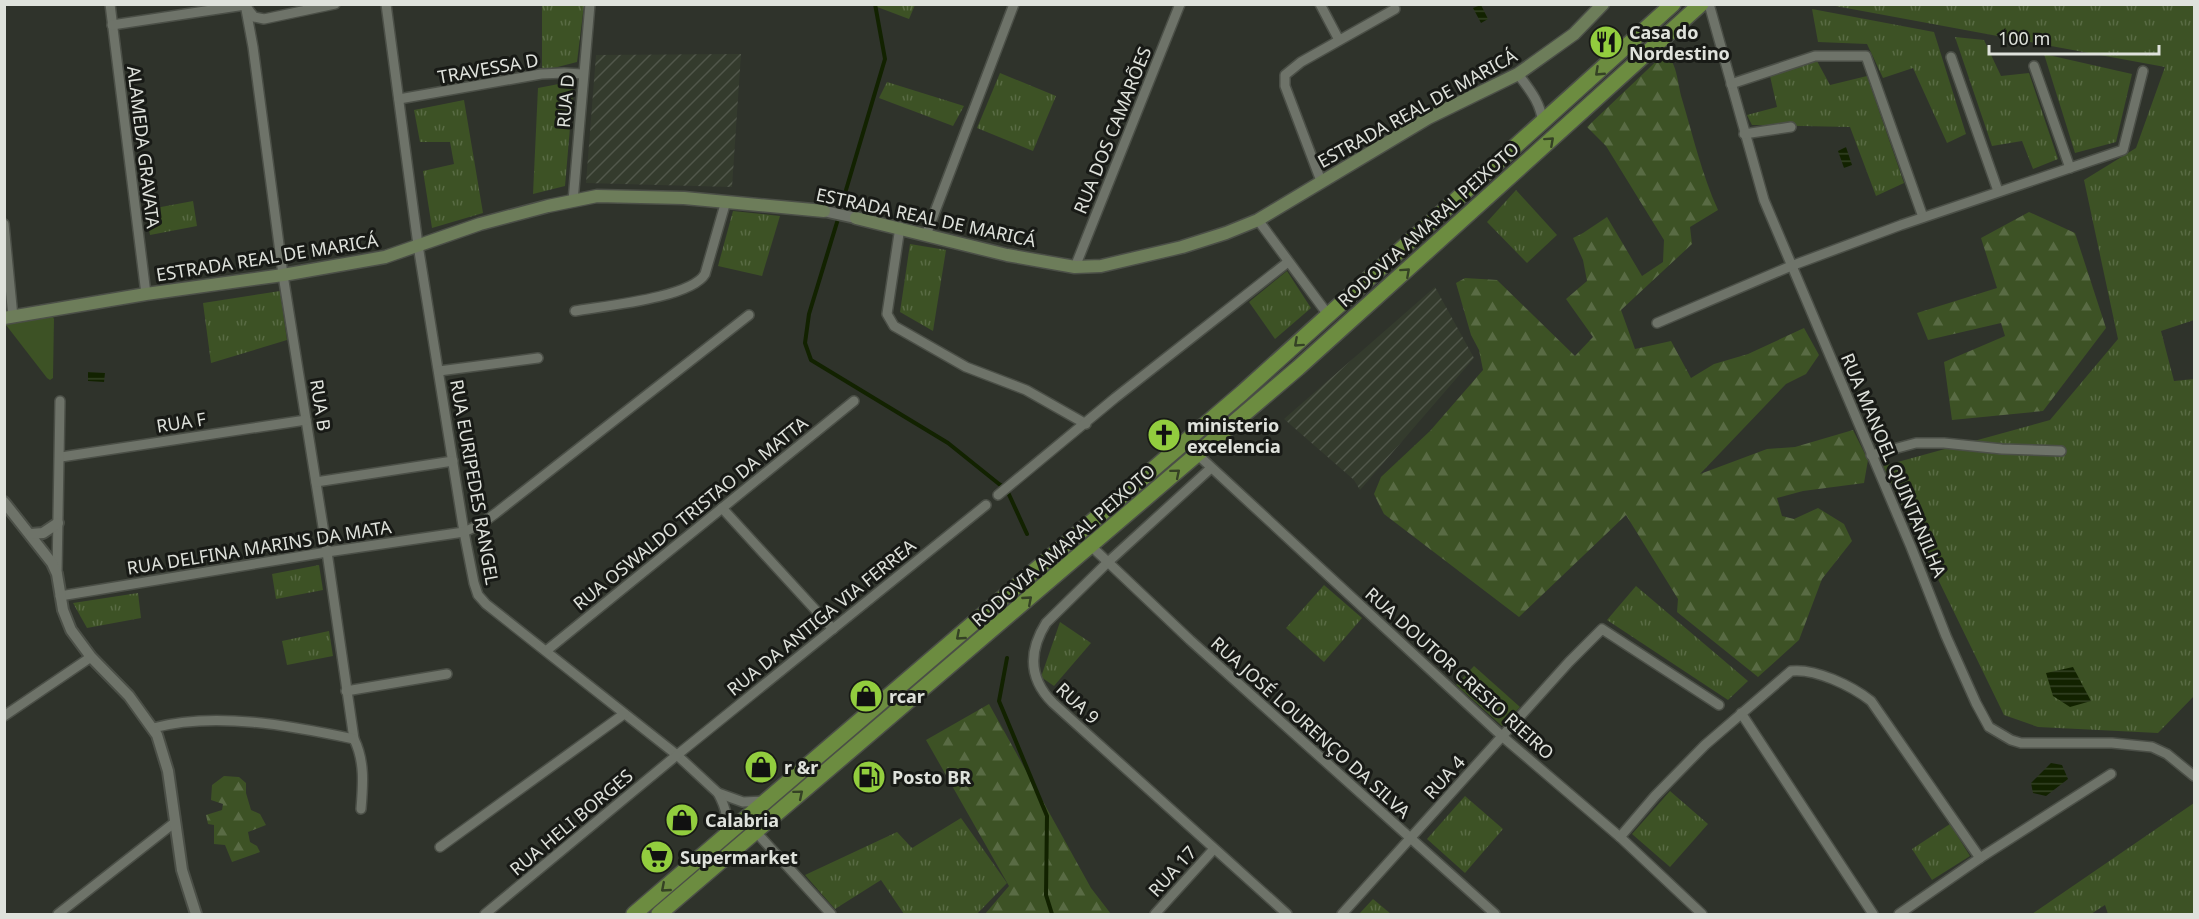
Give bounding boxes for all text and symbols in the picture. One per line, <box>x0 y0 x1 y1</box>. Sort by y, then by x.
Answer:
scale bar <box>1989 18 2158 56</box>
place label: Casa do Nordestino <box>1629 20 1730 65</box>
restaurant icon: Casa do Nordestino <box>1588 24 1624 60</box>
text: 100 m <box>1998 26 2050 50</box>
street label: RUA DOS CAMARÕES <box>1068 43 1157 217</box>
street label: ESTRADA REAL DE MARICÁ <box>1313 43 1521 173</box>
street label: TRAVESSA D <box>436 47 540 89</box>
street label: ALAMEDA GRAVATA <box>122 64 166 230</box>
one-way arrow <box>1595 65 1606 76</box>
street label: RUA D <box>551 73 579 129</box>
street label: RODOVIA AMARAL PEIXOTO <box>1332 136 1524 312</box>
one-way arrow <box>1543 137 1554 148</box>
street label: ESTRADA REAL DE MARICÁ <box>814 182 1039 252</box>
street label: ESTRADA REAL DE MARICÁ <box>154 228 380 286</box>
one-way arrow <box>1399 268 1409 279</box>
one-way arrow <box>1294 336 1305 347</box>
street label: RUA MANOEL QUINTANILHA <box>1836 349 1952 581</box>
street label: RUA B <box>305 377 337 433</box>
street label: RUA EURIPEDES RANGEL <box>445 377 505 587</box>
street label: RUA F <box>155 406 207 438</box>
street label: RUA OSWALDO TRISTAO DA MATTA <box>568 411 813 615</box>
place label: ministerio excelencia <box>1187 413 1281 458</box>
church icon: ministerio excelencia <box>1146 417 1182 453</box>
street label: RODOVIA AMARAL PEIXOTO <box>966 459 1160 631</box>
one-way arrow <box>1169 470 1180 481</box>
street label: RUA DELFINA MARINS DA MATA <box>125 514 393 580</box>
street label: RUA DA ANTIGA VIA FERREA <box>722 533 921 701</box>
street label: RUA DOUTOR CRESIO RIEIRO <box>1360 582 1560 764</box>
one-way arrow <box>1021 597 1032 608</box>
one-way arrow <box>956 628 967 639</box>
street label: RUA JOSÉ LOURENÇO DA SILVA <box>1206 631 1416 823</box>
street label: RUA 9 <box>1051 677 1105 729</box>
shop icon: rcar <box>848 678 884 714</box>
place label: rcar <box>889 684 925 708</box>
shop icon: r &r <box>743 749 779 785</box>
street label: RUA 4 <box>1418 750 1470 804</box>
place label: r &r <box>784 755 818 779</box>
fuel station icon: Posto BR <box>851 759 887 795</box>
street label: RUA HELI BORGES <box>504 763 638 881</box>
place label: Posto BR <box>892 765 971 789</box>
one-way arrow <box>792 791 803 802</box>
shop icon: Calabria <box>664 802 700 838</box>
place label: Calabria <box>705 808 779 832</box>
supermarket icon: Supermarket <box>639 839 675 875</box>
street label: RUA 17 <box>1143 840 1201 902</box>
place label: Supermarket <box>680 845 798 869</box>
one-way arrow <box>661 880 672 891</box>

